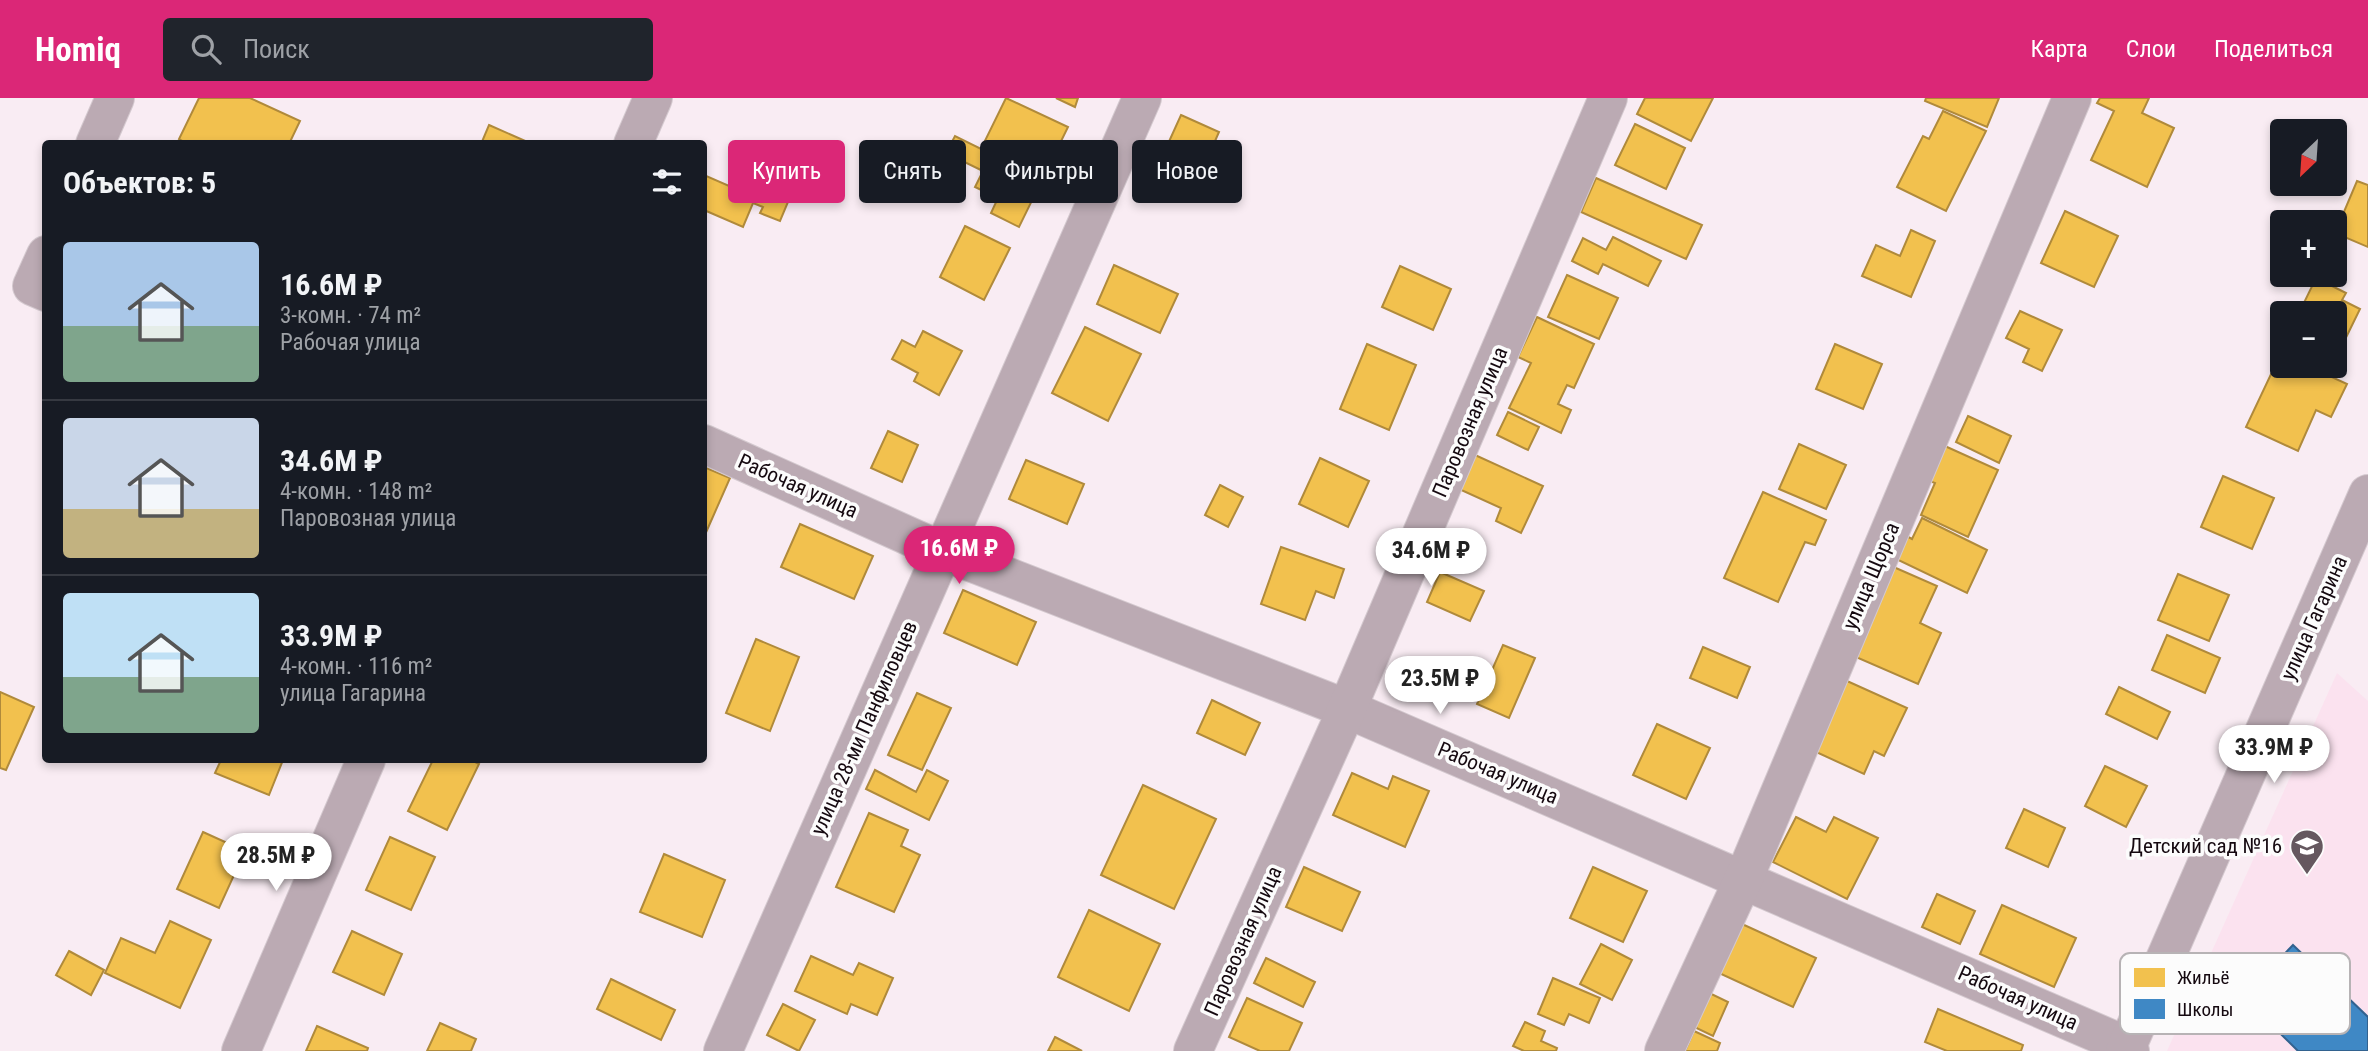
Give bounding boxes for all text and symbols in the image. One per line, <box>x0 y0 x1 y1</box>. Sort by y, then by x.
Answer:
search box <box>163 18 653 81</box>
text: Homiq <box>35 30 121 69</box>
icon: search <box>187 30 225 68</box>
text: Поиск <box>243 34 310 64</box>
text: Карта <box>2030 35 2088 63</box>
text: Слои <box>2126 35 2176 63</box>
text: Поделиться <box>2214 35 2333 63</box>
north arrow <box>2270 119 2347 196</box>
map controls <box>2270 119 2347 378</box>
chip: Купить <box>728 140 845 203</box>
chip: Снять <box>859 140 966 203</box>
chip: Фильтры <box>980 140 1118 203</box>
chip: Новое <box>1132 140 1242 203</box>
icon: filters <box>648 163 686 201</box>
text: Объектов: 5 <box>63 165 216 200</box>
button: + <box>2270 210 2347 287</box>
text: 16.6M ₽ <box>280 267 383 302</box>
icon: home <box>119 270 203 354</box>
button: − <box>2270 301 2347 378</box>
text: 3-комн. · 74 m² <box>280 302 421 329</box>
text: Рабочая улица <box>280 329 420 356</box>
street label: Паровозная улица <box>1428 343 1512 501</box>
text: 34.6M ₽ <box>280 443 383 478</box>
icon: home <box>119 446 203 530</box>
street label: Рабочая улица <box>735 449 861 523</box>
text: 4-комн. · 148 m² <box>280 478 432 505</box>
text: Паровозная улица <box>280 505 456 532</box>
street label: улица Щорса <box>1838 519 1904 633</box>
pin: 16.6M ₽ <box>894 526 1024 586</box>
pin: 34.6M ₽ <box>1366 528 1496 588</box>
text: 16.6M ₽ <box>920 535 998 562</box>
text: 34.6M ₽ <box>1392 537 1470 564</box>
street label: улица Гагарина <box>2276 552 2352 684</box>
street label: улица 28-ми Панфиловцев <box>806 617 922 839</box>
text: 33.9M ₽ <box>280 618 383 653</box>
icon: home <box>119 621 203 705</box>
text: 4-комн. · 116 m² <box>280 653 432 680</box>
pin: 23.5M ₽ <box>1375 656 1505 716</box>
text: 23.5M ₽ <box>1401 665 1479 692</box>
text: улица Гагарина <box>280 680 426 707</box>
pin: 33.9M ₽ <box>2209 726 2339 785</box>
text: 33.9M ₽ <box>2235 734 2313 761</box>
street label: Рабочая улица <box>1434 737 1562 809</box>
school or university icon: Детский сад №16 <box>2288 827 2326 876</box>
pin: 28.5M ₽ <box>211 834 341 893</box>
place label: Детский сад №16 <box>2129 834 2282 858</box>
text: 28.5M ₽ <box>237 842 315 869</box>
street label: Паровозная улица <box>1199 863 1287 1019</box>
legend <box>2120 953 2350 1034</box>
street label: Рабочая улица <box>1955 961 2081 1035</box>
text: Жильё <box>2177 966 2229 989</box>
text: Школы <box>2177 998 2233 1021</box>

